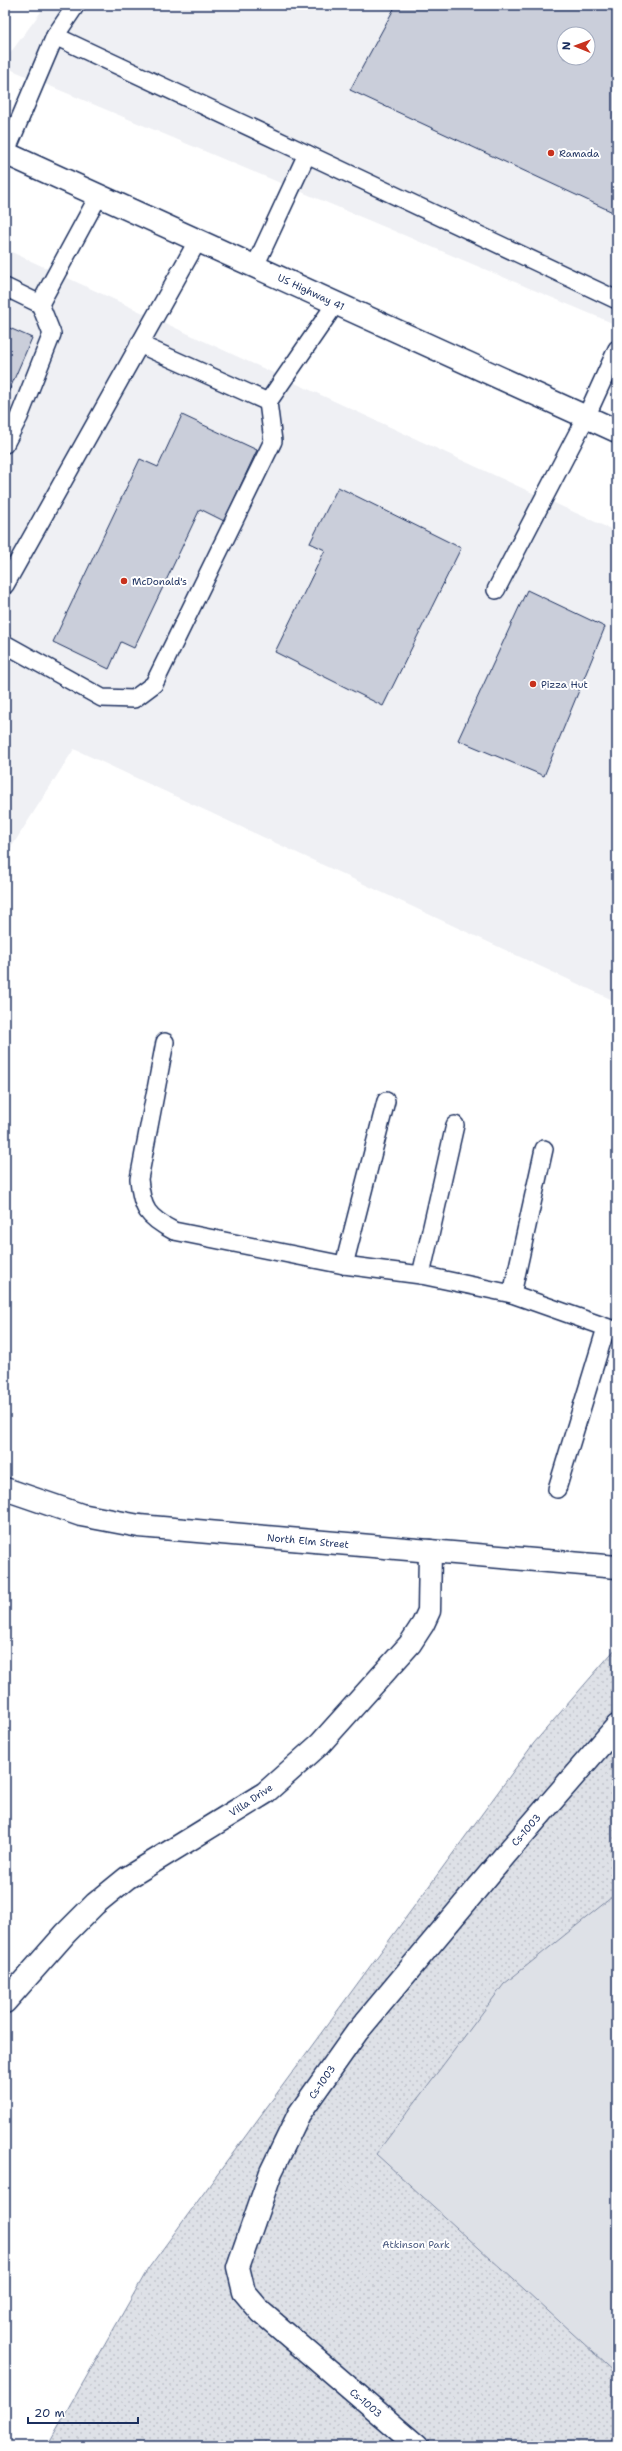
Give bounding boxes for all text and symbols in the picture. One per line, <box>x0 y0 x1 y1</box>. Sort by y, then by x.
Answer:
north arrow <box>556 26 596 66</box>
text: N <box>559 41 574 50</box>
place label: Ramada <box>559 147 600 160</box>
marker: Ramada <box>546 148 556 158</box>
street label: US Highway 41 <box>276 271 346 313</box>
place label: McDonald's <box>132 575 187 588</box>
marker: McDonald's <box>119 576 129 586</box>
place label: Pizza Hut <box>541 678 588 691</box>
marker: Pizza Hut <box>528 679 538 689</box>
street label: North Elm Street <box>266 1531 350 1551</box>
street label: Villa Drive <box>227 1781 275 1819</box>
street label: Cs-1003 <box>509 1811 543 1849</box>
street label: Cs-1003 <box>306 2063 338 2101</box>
park label: Atkinson Park <box>382 2238 450 2251</box>
street label: Cs-1003 <box>347 2386 385 2420</box>
scale bar <box>28 2399 138 2425</box>
text: 20 m <box>34 2405 65 2421</box>

